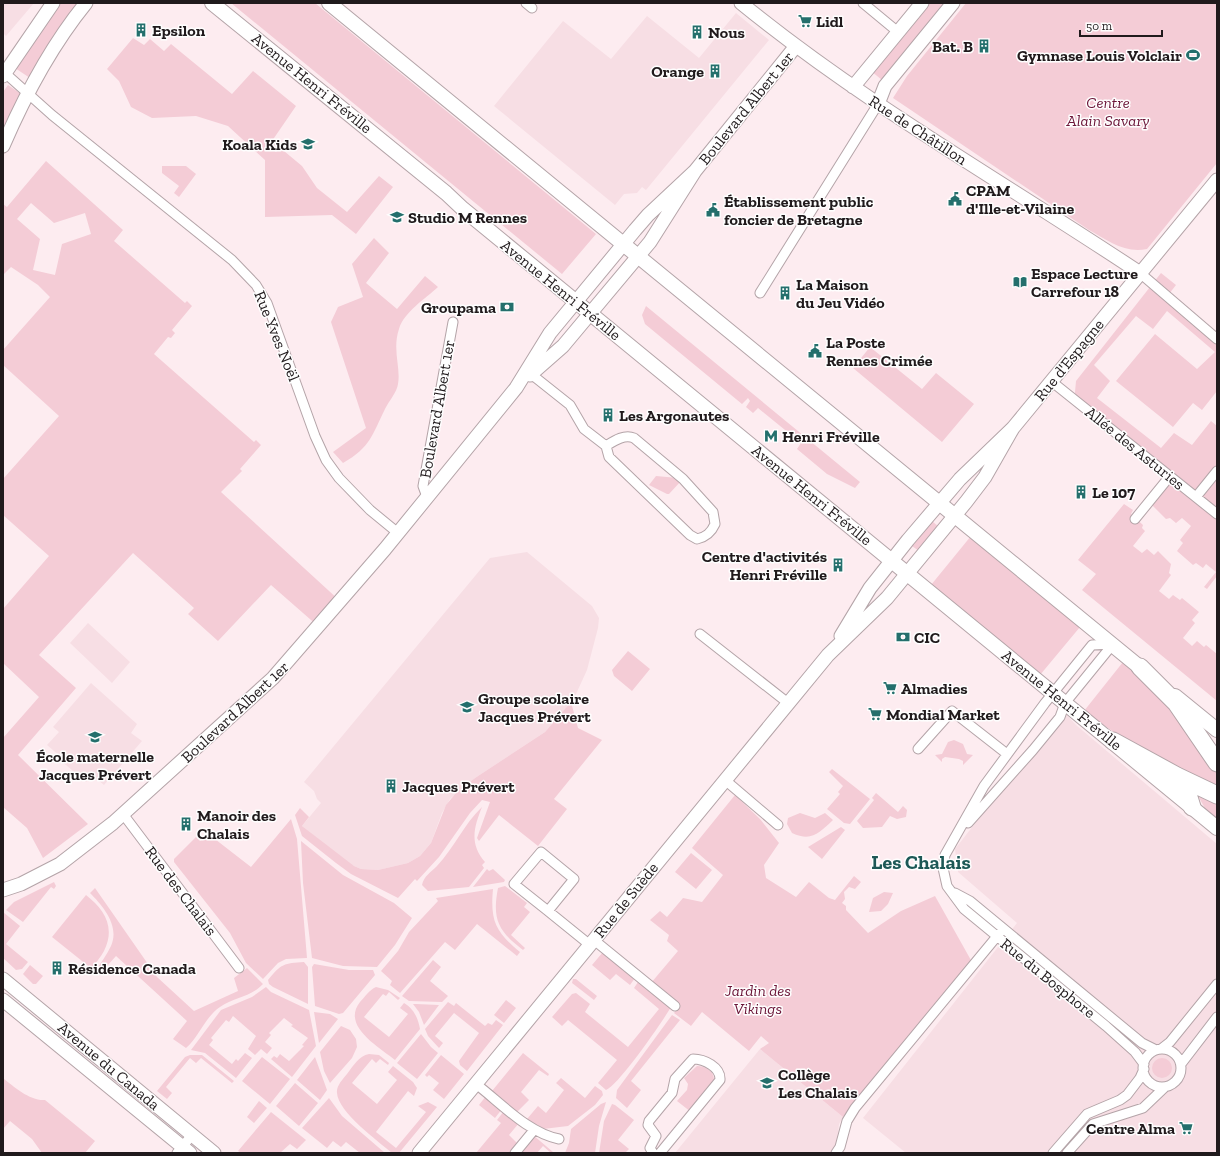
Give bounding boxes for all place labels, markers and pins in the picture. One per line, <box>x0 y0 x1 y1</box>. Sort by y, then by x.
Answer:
place label: Lidl <box>816 12 844 31</box>
supermarket icon: Lidl <box>797 13 813 29</box>
place label: Epsilon <box>152 21 206 40</box>
building icon: Epsilon <box>133 22 149 38</box>
place label: Nous <box>708 23 745 42</box>
building icon: Nous <box>689 24 705 40</box>
place label: Bat. B <box>932 37 973 56</box>
building icon: Bat. B <box>976 38 992 54</box>
place label: Gymnase Louis Volclair <box>1017 46 1182 65</box>
sports icon: Gymnase Louis Volclair <box>1185 47 1201 63</box>
place label: Orange <box>651 62 704 81</box>
building icon: Orange <box>707 63 723 79</box>
place label: Koala Kids <box>222 135 297 154</box>
school or university icon: Koala Kids <box>300 136 316 152</box>
place label: CPAM d'Ille-et-Vilaine <box>966 181 1075 218</box>
public building icon: CPAM d'Ille-et-Vilaine <box>947 191 963 207</box>
place label: Établissement public foncier de Bretagne <box>724 192 874 229</box>
public building icon: Établissement public foncier de Bretagne <box>705 202 721 218</box>
place label: Studio M Rennes <box>408 208 527 227</box>
school or university icon: Studio M Rennes <box>389 209 405 225</box>
place label: Espace Lecture Carrefour 18 <box>1031 264 1138 301</box>
library icon: Espace Lecture Carrefour 18 <box>1012 274 1028 290</box>
place label: La Maison du Jeu Vidéo <box>796 275 885 312</box>
building icon: La Maison du Jeu Vidéo <box>777 285 793 301</box>
place label: Groupama <box>421 298 496 317</box>
bank icon: Groupama <box>499 299 515 315</box>
place label: La Poste Rennes Crimée <box>826 333 933 370</box>
public building icon: La Poste Rennes Crimée <box>807 343 823 359</box>
place label: Les Argonautes <box>619 406 729 425</box>
building icon: Les Argonautes <box>600 407 616 423</box>
place label: Henri Fréville <box>782 427 880 446</box>
metro station icon: Henri Fréville <box>763 428 779 444</box>
place label: Le 107 <box>1092 483 1135 502</box>
building icon: Le 107 <box>1073 484 1089 500</box>
place label: Centre d'activités Henri Fréville <box>702 547 827 584</box>
building icon: Centre d'activités Henri Fréville <box>830 557 846 573</box>
place label: CIC <box>914 628 940 647</box>
bank icon: CIC <box>895 629 911 645</box>
place label: Almadies <box>901 679 968 698</box>
supermarket icon: Almadies <box>882 680 898 696</box>
place label: Groupe scolaire Jacques Prévert <box>478 689 591 726</box>
school or university icon: Groupe scolaire Jacques Prévert <box>459 699 475 715</box>
place label: Mondial Market <box>886 705 1000 724</box>
supermarket icon: Mondial Market <box>867 706 883 722</box>
school or university icon: École maternelle Jacques Prévert <box>87 729 103 745</box>
place label: École maternelle Jacques Prévert <box>36 747 154 784</box>
place label: Jacques Prévert <box>402 777 515 796</box>
building icon: Jacques Prévert <box>383 778 399 794</box>
place label: Manoir des Chalais <box>197 806 276 843</box>
building icon: Manoir des Chalais <box>178 816 194 832</box>
place label: Résidence Canada <box>68 959 196 978</box>
building icon: Résidence Canada <box>49 960 65 976</box>
place label: Collège Les Chalais <box>778 1065 857 1102</box>
school or university icon: Collège Les Chalais <box>759 1075 775 1091</box>
place label: Centre Alma <box>1086 1119 1175 1138</box>
supermarket icon: Centre Alma <box>1178 1120 1194 1136</box>

